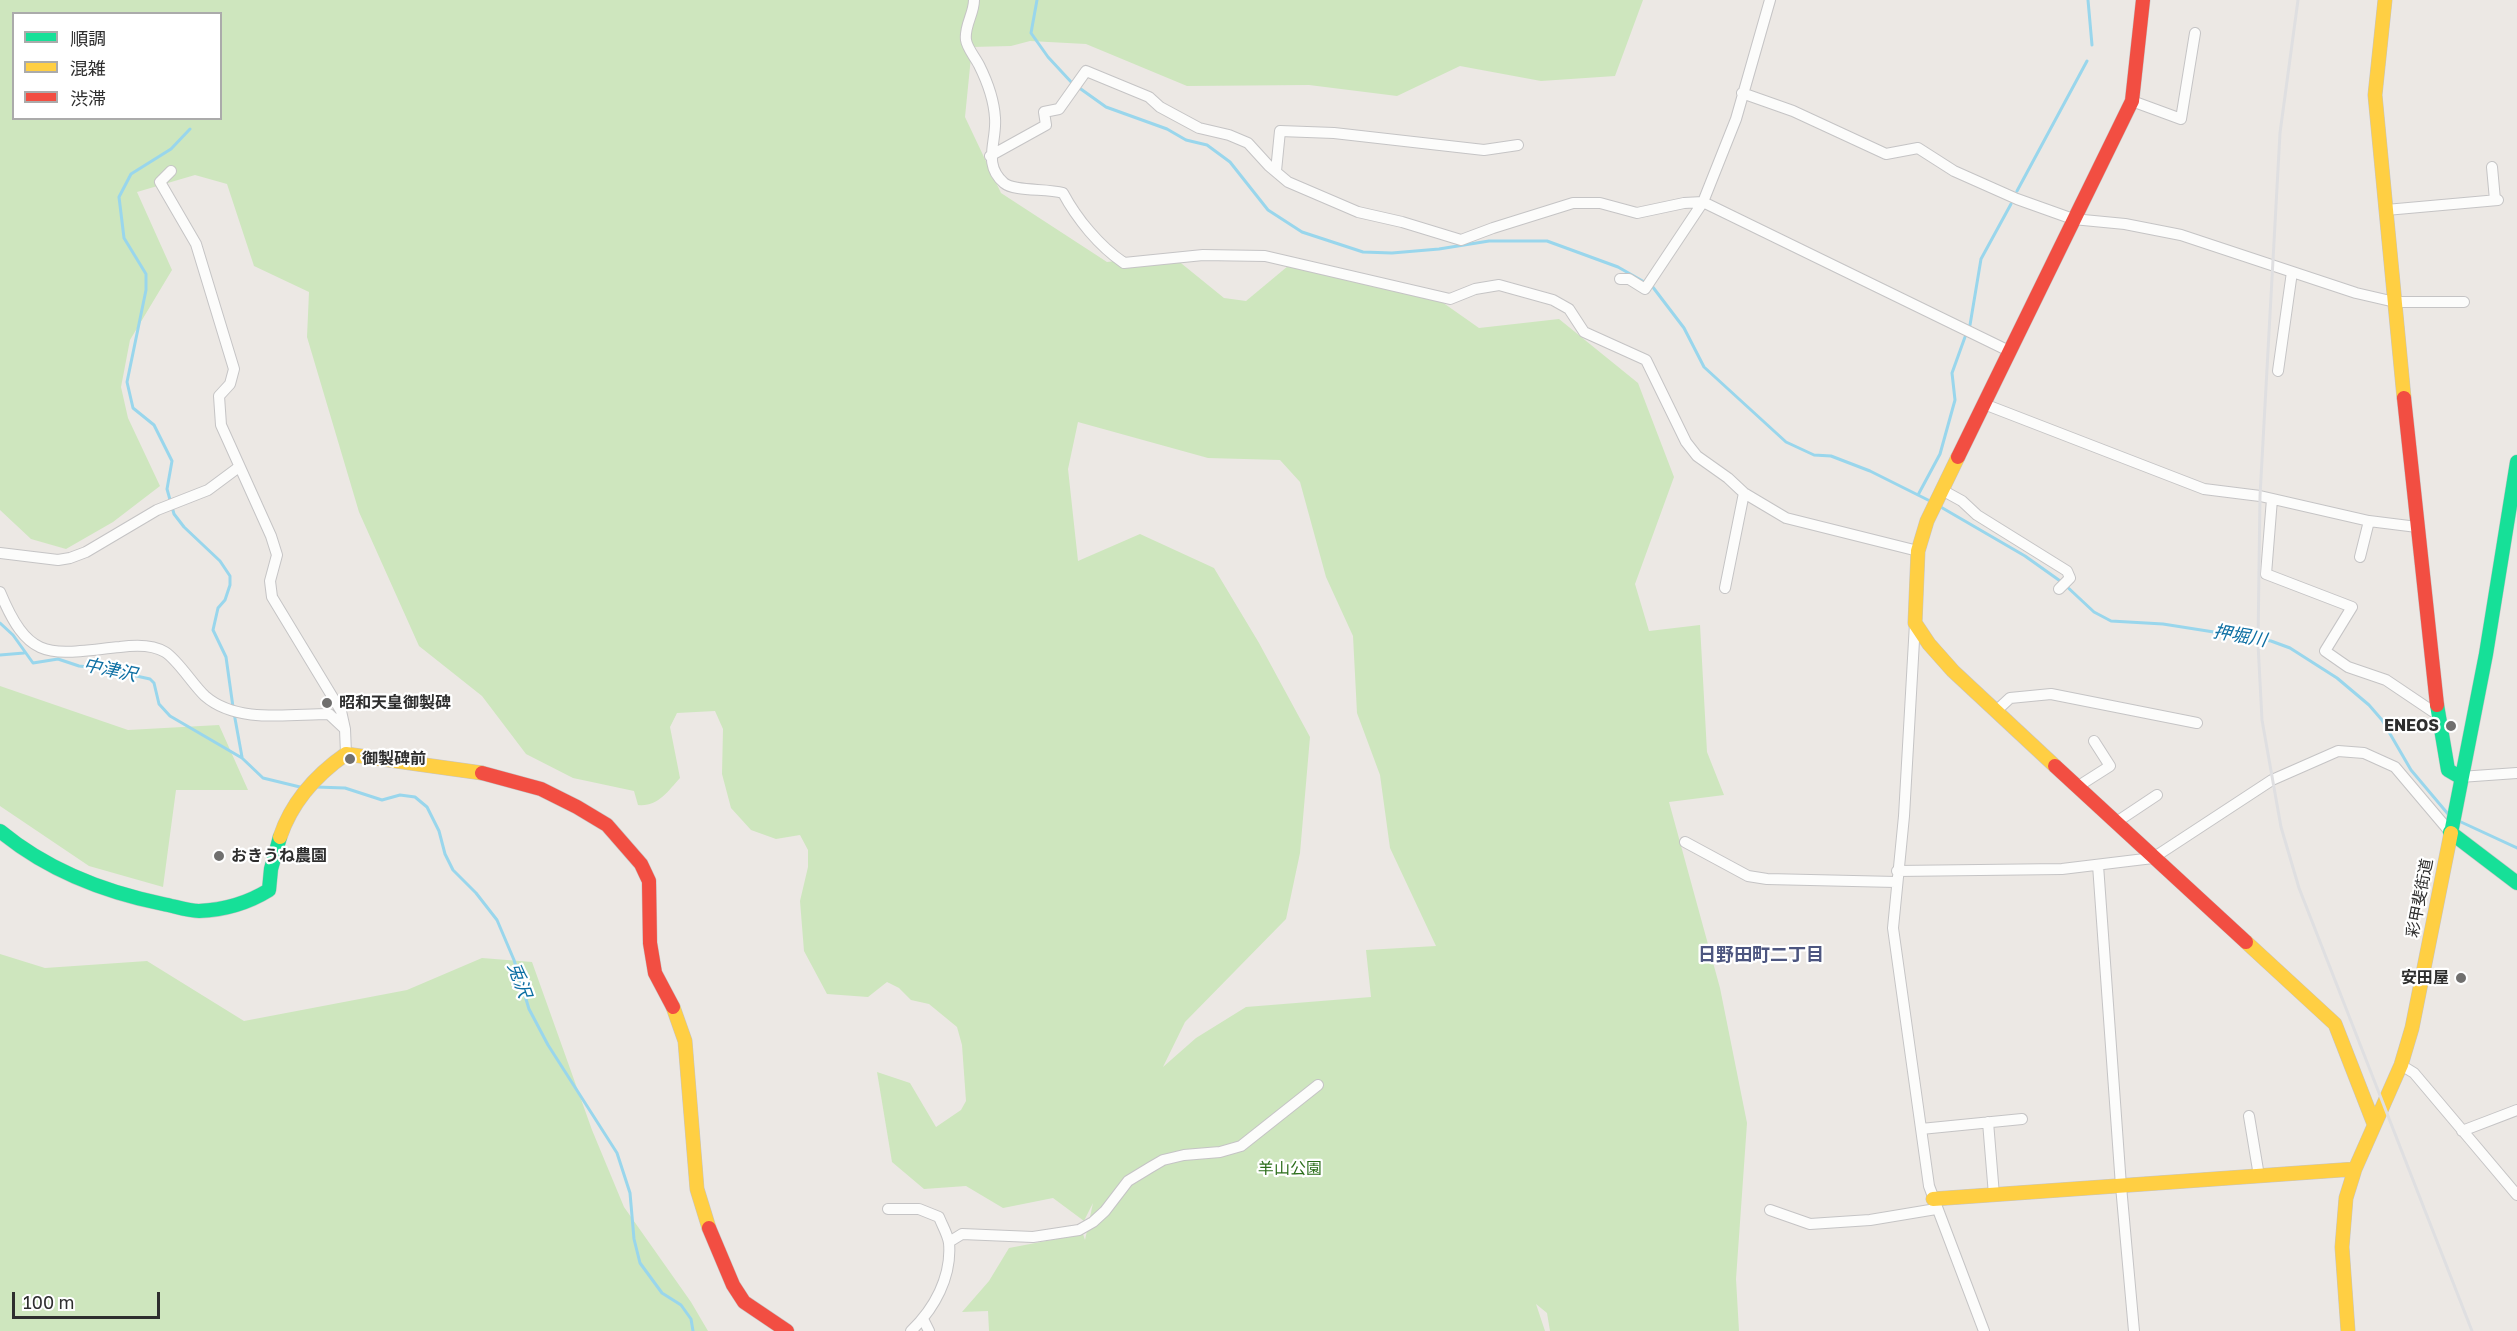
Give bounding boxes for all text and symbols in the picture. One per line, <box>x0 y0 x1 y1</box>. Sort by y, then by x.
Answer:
legend <box>12 12 222 120</box>
text: 順調 <box>70 27 106 49</box>
text: 混雑 <box>70 57 106 79</box>
text: 渋滞 <box>70 87 106 109</box>
water label: 押堀川 <box>2212 621 2268 651</box>
water label: 中津沢 <box>81 654 139 686</box>
place label: 昭和天皇御製碑 <box>339 693 451 713</box>
marker: 昭和天皇御製碑 <box>320 696 334 710</box>
place label: ENEOS <box>2384 716 2439 736</box>
marker: ENEOS <box>2444 719 2458 733</box>
place label: 御製碑前 <box>362 749 426 769</box>
marker: 御製碑前 <box>343 752 357 766</box>
place label: おきうね農園 <box>231 846 327 866</box>
marker: おきうね農園 <box>212 849 226 863</box>
street label: 彩甲斐街道 <box>2403 857 2437 939</box>
district label: 日野田町二丁目 <box>1698 944 1824 966</box>
water label: 兎沢 <box>503 959 535 1001</box>
place label: 安田屋 <box>2401 968 2449 988</box>
marker: 安田屋 <box>2454 971 2468 985</box>
park label: 羊山公園 <box>1258 1159 1322 1179</box>
scale bar <box>15 1280 164 1318</box>
text: 100 m <box>23 1291 74 1313</box>

